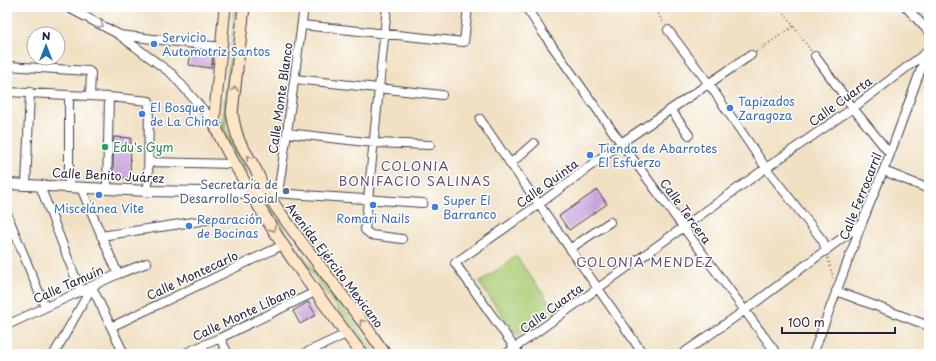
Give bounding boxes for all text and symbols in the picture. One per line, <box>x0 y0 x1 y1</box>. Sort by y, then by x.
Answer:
one-way arrow <box>97 21 104 28</box>
north arrow <box>26 26 66 66</box>
text: N <box>42 27 51 44</box>
place label: Servicio Automotriz Santos <box>162 28 270 60</box>
marker: Servicio Automotriz Santos <box>149 39 159 49</box>
street label: Calle Monte Blanco <box>263 41 297 155</box>
street label: Calle Cuarta <box>805 72 876 130</box>
one-way arrow <box>230 86 239 92</box>
place label: Tapizados Zaragoza <box>738 92 795 124</box>
place label: El Bosque de La China <box>150 98 219 130</box>
marker: Tapizados Zaragoza <box>725 103 735 113</box>
marker: El Bosque de La China <box>137 109 147 119</box>
place label: Edu's Gym <box>113 138 174 156</box>
place label: Tienda de Abarrotes El Esfuerzo <box>598 139 718 171</box>
marker: Edu's Gym <box>100 142 110 152</box>
marker: Tienda de Abarrotes El Esfuerzo <box>585 150 595 160</box>
street label: Calle Ferrocarril <box>834 150 886 242</box>
street label: Calle Quinta <box>512 154 582 212</box>
one-way arrow <box>247 155 254 162</box>
district label: COLONIA BONIFACIO SALINAS <box>339 156 491 190</box>
street label: Calle Benito Juárez <box>51 163 165 187</box>
place label: Secretaría de Desarrollo Social <box>179 175 278 207</box>
street label: Calle Tercera <box>656 175 716 248</box>
marker: Secretaría de Desarrollo Social <box>281 186 291 196</box>
marker: Miscelánea Vite <box>94 190 104 200</box>
place label: Super El Barranco <box>443 191 497 223</box>
place label: Miscelánea Vite <box>54 199 144 217</box>
street label: Avenida Ejército Mexicano <box>282 199 388 331</box>
marker: Romari Nails <box>368 200 378 210</box>
marker: Super El Barranco <box>430 202 440 212</box>
place label: Romari Nails <box>336 209 410 227</box>
place label: Reparación de Bocinas <box>197 210 262 242</box>
marker: Reparación de Bocinas <box>184 221 194 231</box>
one-way arrow <box>269 225 276 232</box>
street label: Calle Montecarlo <box>143 246 241 304</box>
district label: COLONIA MENDEZ <box>576 252 714 271</box>
street label: Calle Tamuín <box>30 260 106 308</box>
street label: Calle Cuarta <box>516 279 587 337</box>
street label: Calle Monte Líbano <box>189 281 299 345</box>
scale bar <box>782 309 895 335</box>
text: 100 m <box>788 313 825 331</box>
one-way arrow <box>360 319 367 326</box>

